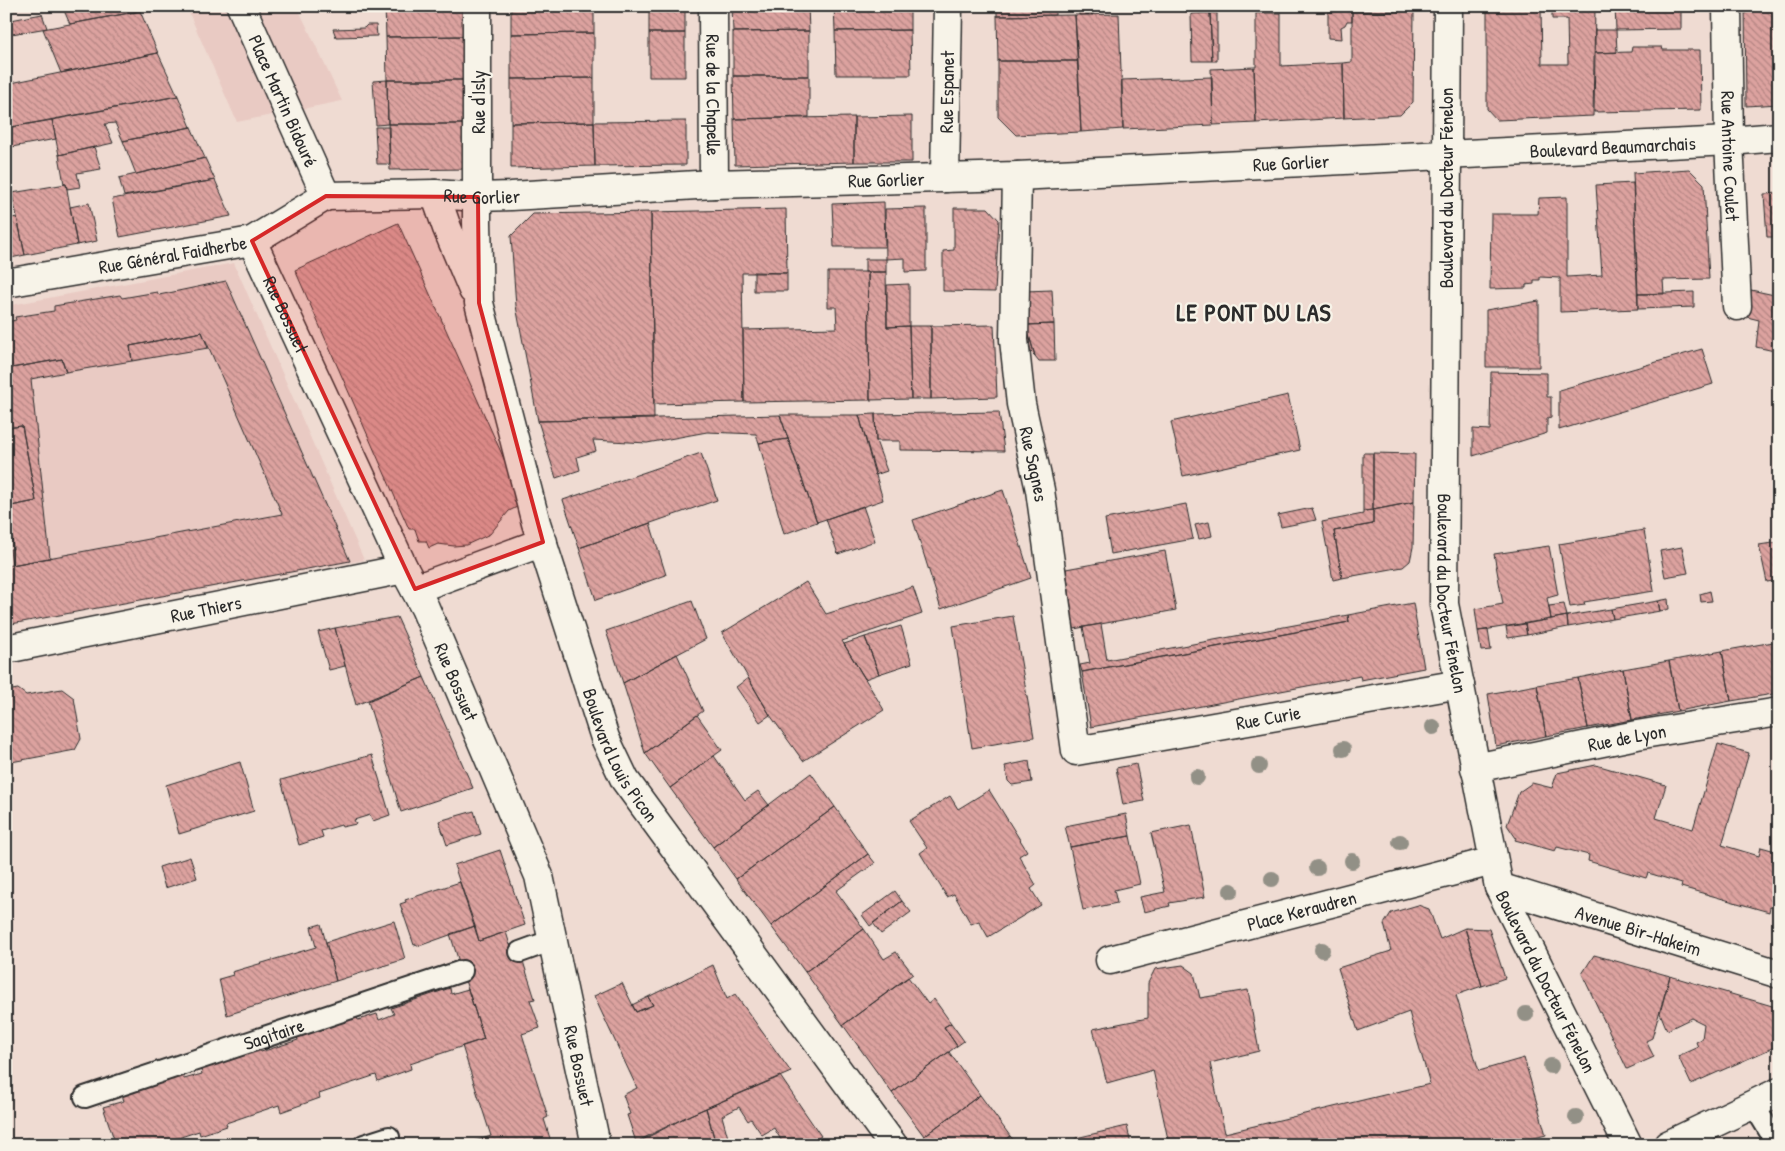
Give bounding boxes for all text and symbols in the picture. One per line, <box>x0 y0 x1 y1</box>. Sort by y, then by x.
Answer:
street label: Place Martin Bidouré <box>243 31 325 172</box>
street label: Rue de la Chapelle <box>700 34 727 156</box>
street label: Rue Espanet <box>933 50 960 133</box>
street label: Rue d'Isly <box>465 70 491 134</box>
street label: Boulevard du Docteur Fénelon <box>1433 88 1459 288</box>
street label: Rue Antoine Coulet <box>1715 91 1746 222</box>
street label: Boulevard Beaumarchais <box>1529 130 1696 164</box>
street label: Rue Gorlier <box>1252 148 1331 177</box>
street label: Rue Gorlier <box>848 165 926 193</box>
street label: Rue Gorlier <box>443 182 522 210</box>
street label: Rue Général Faidherbe <box>97 229 249 280</box>
street label: Rue Bossuet <box>257 272 315 358</box>
district label: LE PONT DU LAS <box>1176 296 1332 328</box>
street label: Rue Sagnes <box>1013 424 1054 503</box>
street label: Boulevard du Docteur Fénelon <box>1431 493 1474 695</box>
street label: Rue Thiers <box>168 589 244 629</box>
street label: Rue Bossuet <box>428 639 485 725</box>
street label: Boulevard Louis Picon <box>577 685 664 827</box>
street label: Rue Curie <box>1234 699 1303 736</box>
street label: Rue de Lyon <box>1586 718 1668 758</box>
street label: Place Keraudren <box>1244 884 1359 937</box>
street label: Boulevard du Docteur Fénelon <box>1490 886 1603 1077</box>
street label: Avenue Bir-Hakeim <box>1572 899 1705 962</box>
street label: Sagitaire <box>240 1012 308 1056</box>
street label: Rue Bossuet <box>558 1023 601 1109</box>

